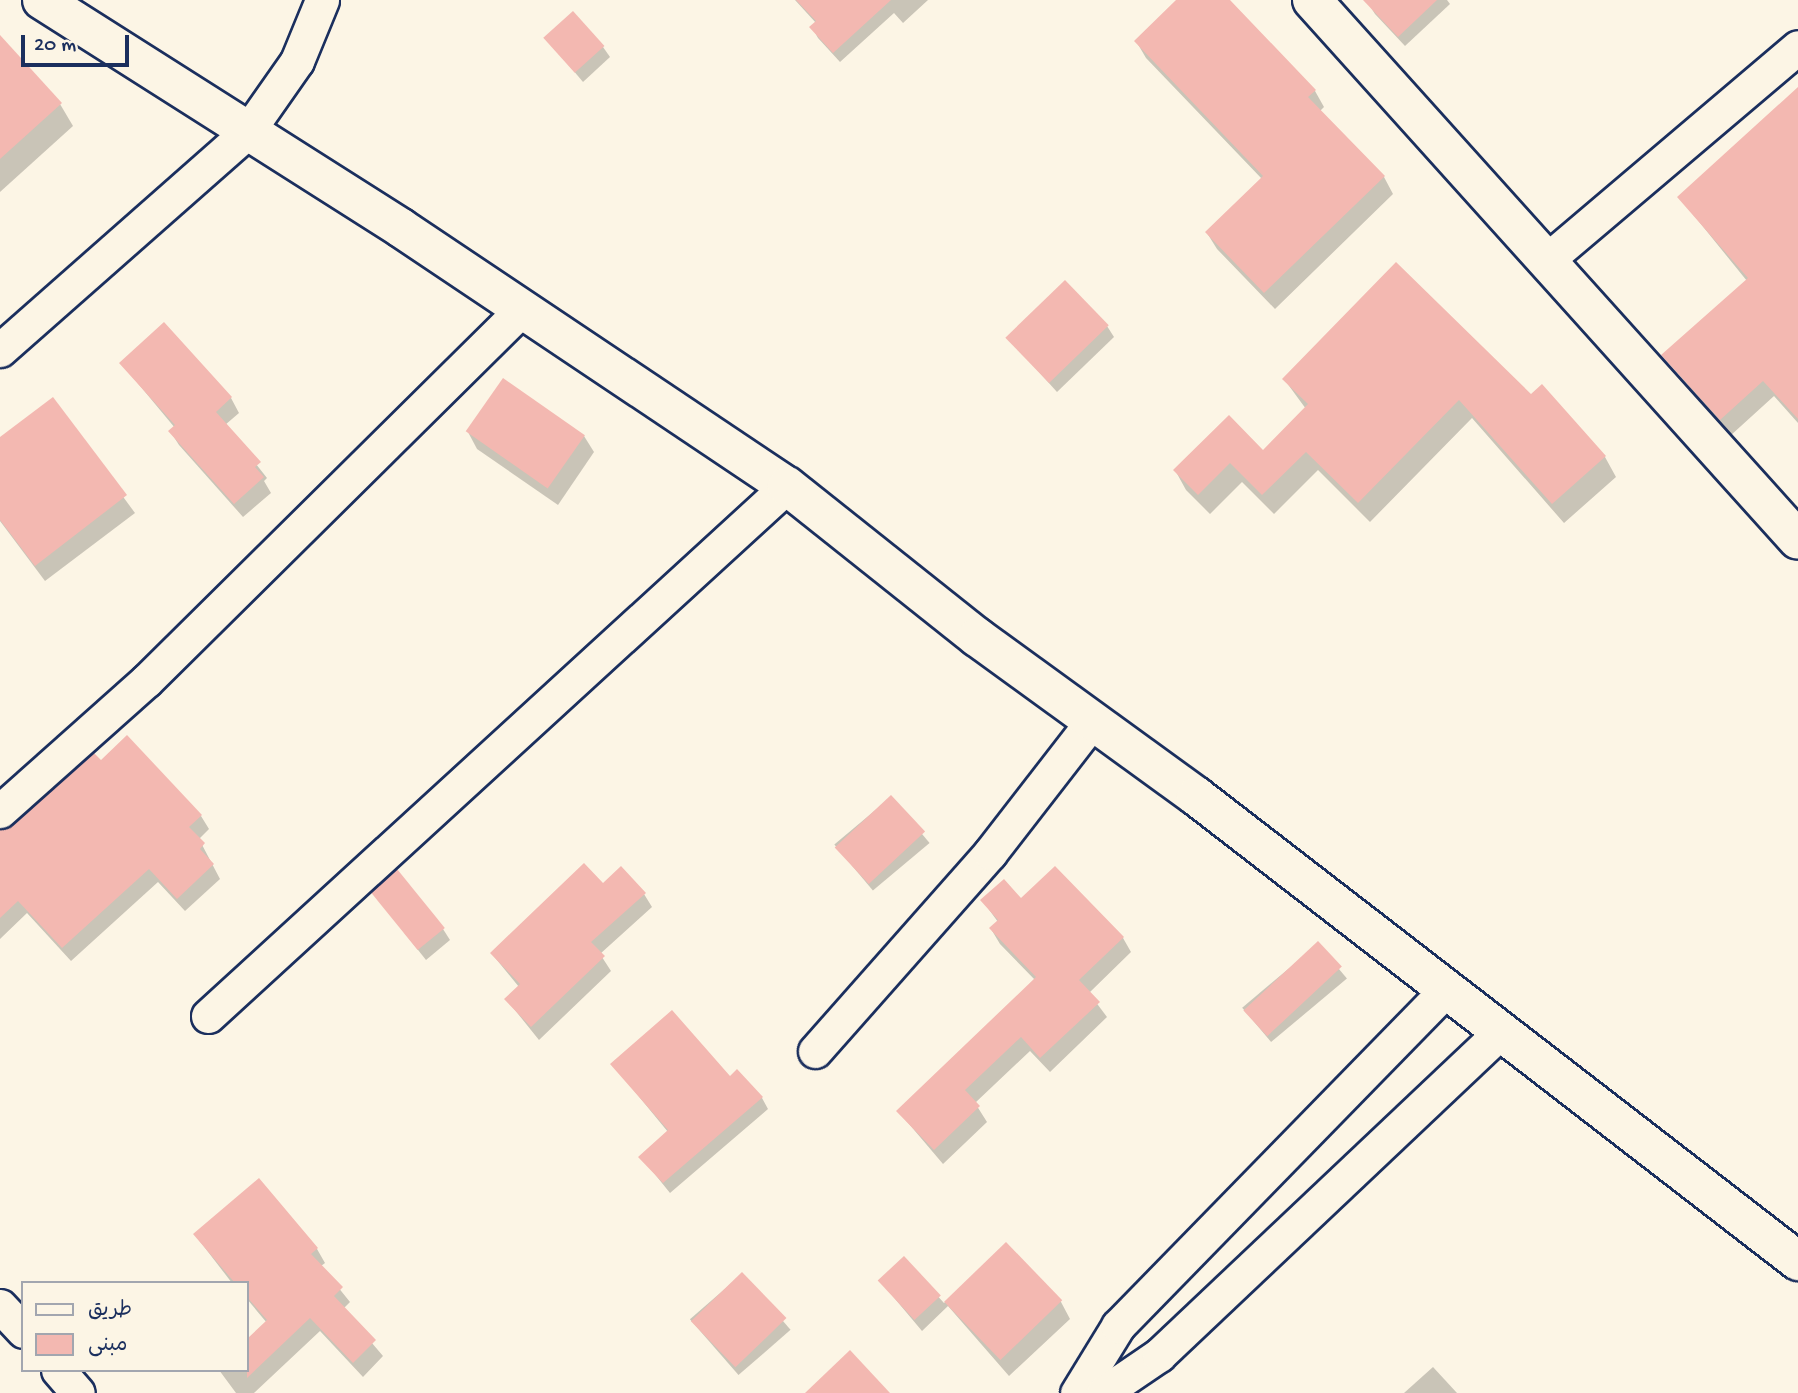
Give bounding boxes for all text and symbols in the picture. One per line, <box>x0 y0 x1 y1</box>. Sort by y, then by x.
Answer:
scale bar <box>24 21 133 65</box>
text: 20 m <box>34 34 76 59</box>
legend <box>21 1281 248 1372</box>
text: طريق <box>88 1299 132 1324</box>
text: مبنى <box>88 1334 127 1359</box>

